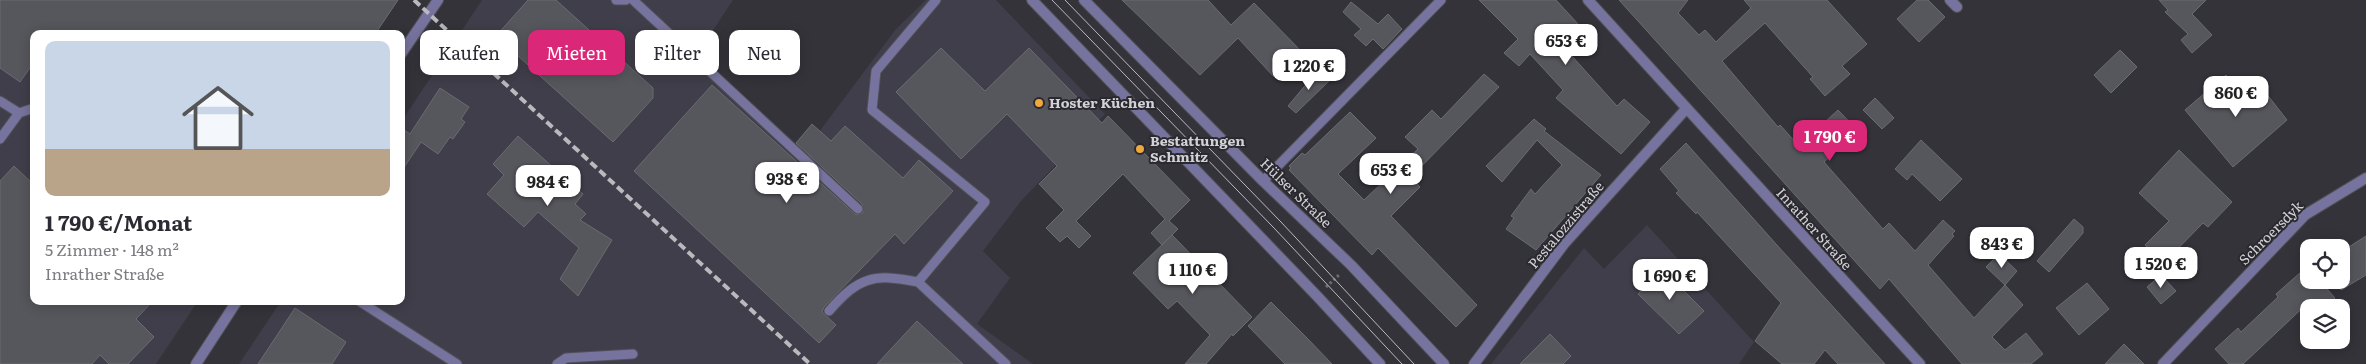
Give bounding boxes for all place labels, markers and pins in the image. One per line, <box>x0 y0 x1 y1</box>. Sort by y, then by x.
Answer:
pin: 653 € <box>1531 23 1601 66</box>
pin: 1 220 € <box>1263 48 1355 91</box>
pin: 860 € <box>2201 76 2271 118</box>
place label: Hoster Küchen <box>1049 92 1155 112</box>
marker: Hoster Küchen <box>1033 97 1045 109</box>
pin: 1 790 € <box>1784 120 1876 162</box>
place label: Bestattungen Schmitz <box>1150 130 1245 166</box>
marker: Bestattungen Schmitz <box>1134 143 1146 155</box>
pin: 653 € <box>1356 152 1426 195</box>
pin: 938 € <box>752 162 822 204</box>
pin: 984 € <box>513 164 583 207</box>
pin: 843 € <box>1967 226 2037 269</box>
pin: 1 520 € <box>2115 246 2207 289</box>
pin: 1 110 € <box>1147 252 1239 295</box>
pin: 1 690 € <box>1624 258 1716 301</box>

